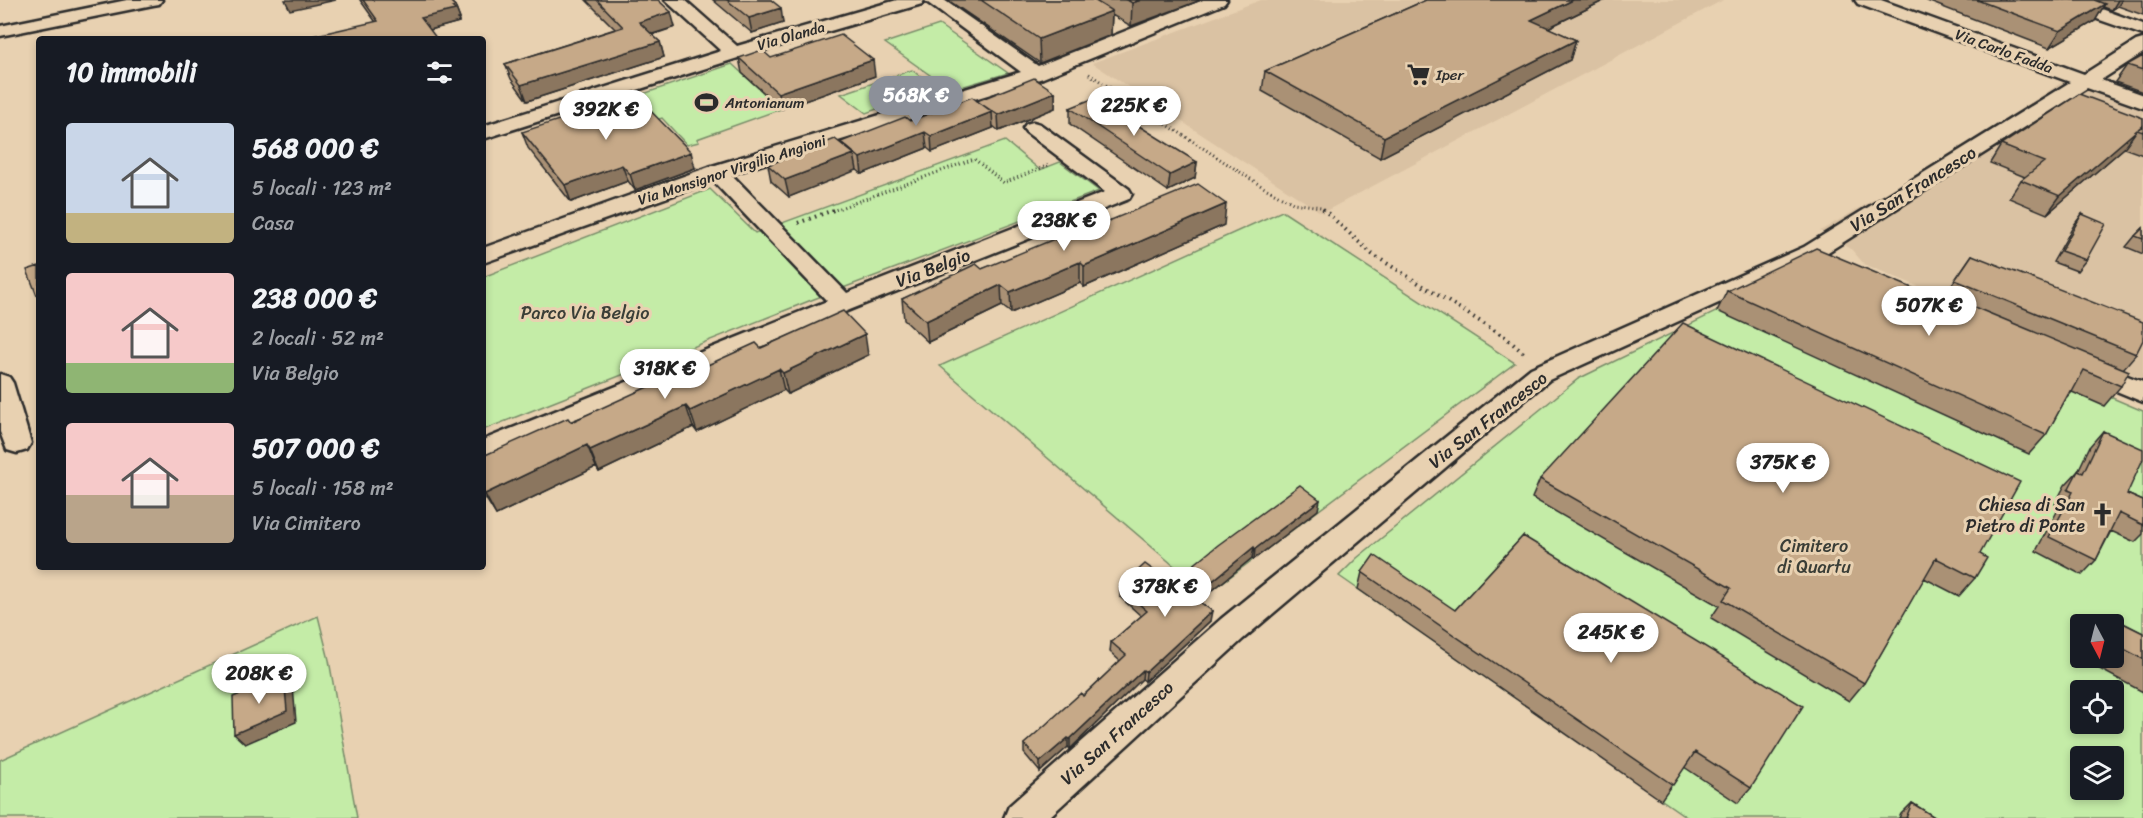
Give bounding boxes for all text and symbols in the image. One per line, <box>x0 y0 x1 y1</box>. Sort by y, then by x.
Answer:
street label: Via Olanda <box>754 14 828 58</box>
street label: Via Carlo Fadda <box>1951 21 2057 81</box>
text: 10 immobili <box>66 49 196 95</box>
icon: filters <box>423 56 456 89</box>
supermarket icon: Iper <box>1405 62 1431 88</box>
place label: Iper <box>1435 62 1465 88</box>
pin: 568K € <box>867 76 965 127</box>
text: 568K € <box>883 78 949 113</box>
pin: 225K € <box>1085 86 1183 137</box>
text: 225K € <box>1101 88 1167 123</box>
pin: 392K € <box>557 90 655 141</box>
sports icon: Antonianum <box>694 90 720 116</box>
place label: Antonianum <box>724 90 805 116</box>
text: 392K € <box>573 92 639 127</box>
text: 568 000 € <box>252 125 378 171</box>
street label: Via Monsignor Virgilio Angioni <box>635 127 830 213</box>
street label: Via San Francesco <box>1843 137 1983 241</box>
icon: home <box>114 147 186 219</box>
text: 5 locali · 123 m² <box>252 171 392 206</box>
pin: 238K € <box>1015 201 1113 252</box>
text: 238K € <box>1031 203 1097 238</box>
text: Casa <box>252 206 294 241</box>
street label: Via Belgio <box>891 239 975 297</box>
text: 238 000 € <box>252 275 377 321</box>
pin: 507K € <box>1880 286 1978 337</box>
text: 507K € <box>1896 288 1962 323</box>
icon: home <box>114 297 186 369</box>
park label: Parco Via Belgio <box>521 297 649 329</box>
text: 2 locali · 52 m² <box>252 321 384 356</box>
pin: 318K € <box>616 349 714 400</box>
text: 318K € <box>634 351 696 386</box>
text: Via Belgio <box>252 356 339 391</box>
street label: Via San Francesco <box>1421 363 1555 477</box>
text: 507 000 € <box>252 425 379 471</box>
pin: 375K € <box>1734 443 1832 494</box>
text: 375K € <box>1750 445 1816 480</box>
icon: home <box>114 447 186 519</box>
text: 5 locali · 158 m² <box>252 471 394 506</box>
place label: Chiesa di San Pietro di Ponte <box>1966 489 2085 542</box>
church icon: Chiesa di San Pietro di Ponte <box>2090 502 2116 528</box>
text: Via Cimitero <box>252 506 361 541</box>
park label: Cimitero di Quartu <box>1777 530 1851 583</box>
pin: 378K € <box>1116 567 1214 618</box>
text: 378K € <box>1132 569 1198 604</box>
pin: 245K € <box>1562 613 1660 664</box>
north arrow <box>2070 614 2124 668</box>
map controls <box>2070 614 2124 800</box>
text: 245K € <box>1578 615 1644 650</box>
pin: 208K € <box>210 654 308 705</box>
text: 208K € <box>226 656 292 691</box>
street label: Via San Francesco <box>1053 673 1181 793</box>
button: locate <box>2070 680 2124 734</box>
button: layers <box>2070 746 2124 800</box>

